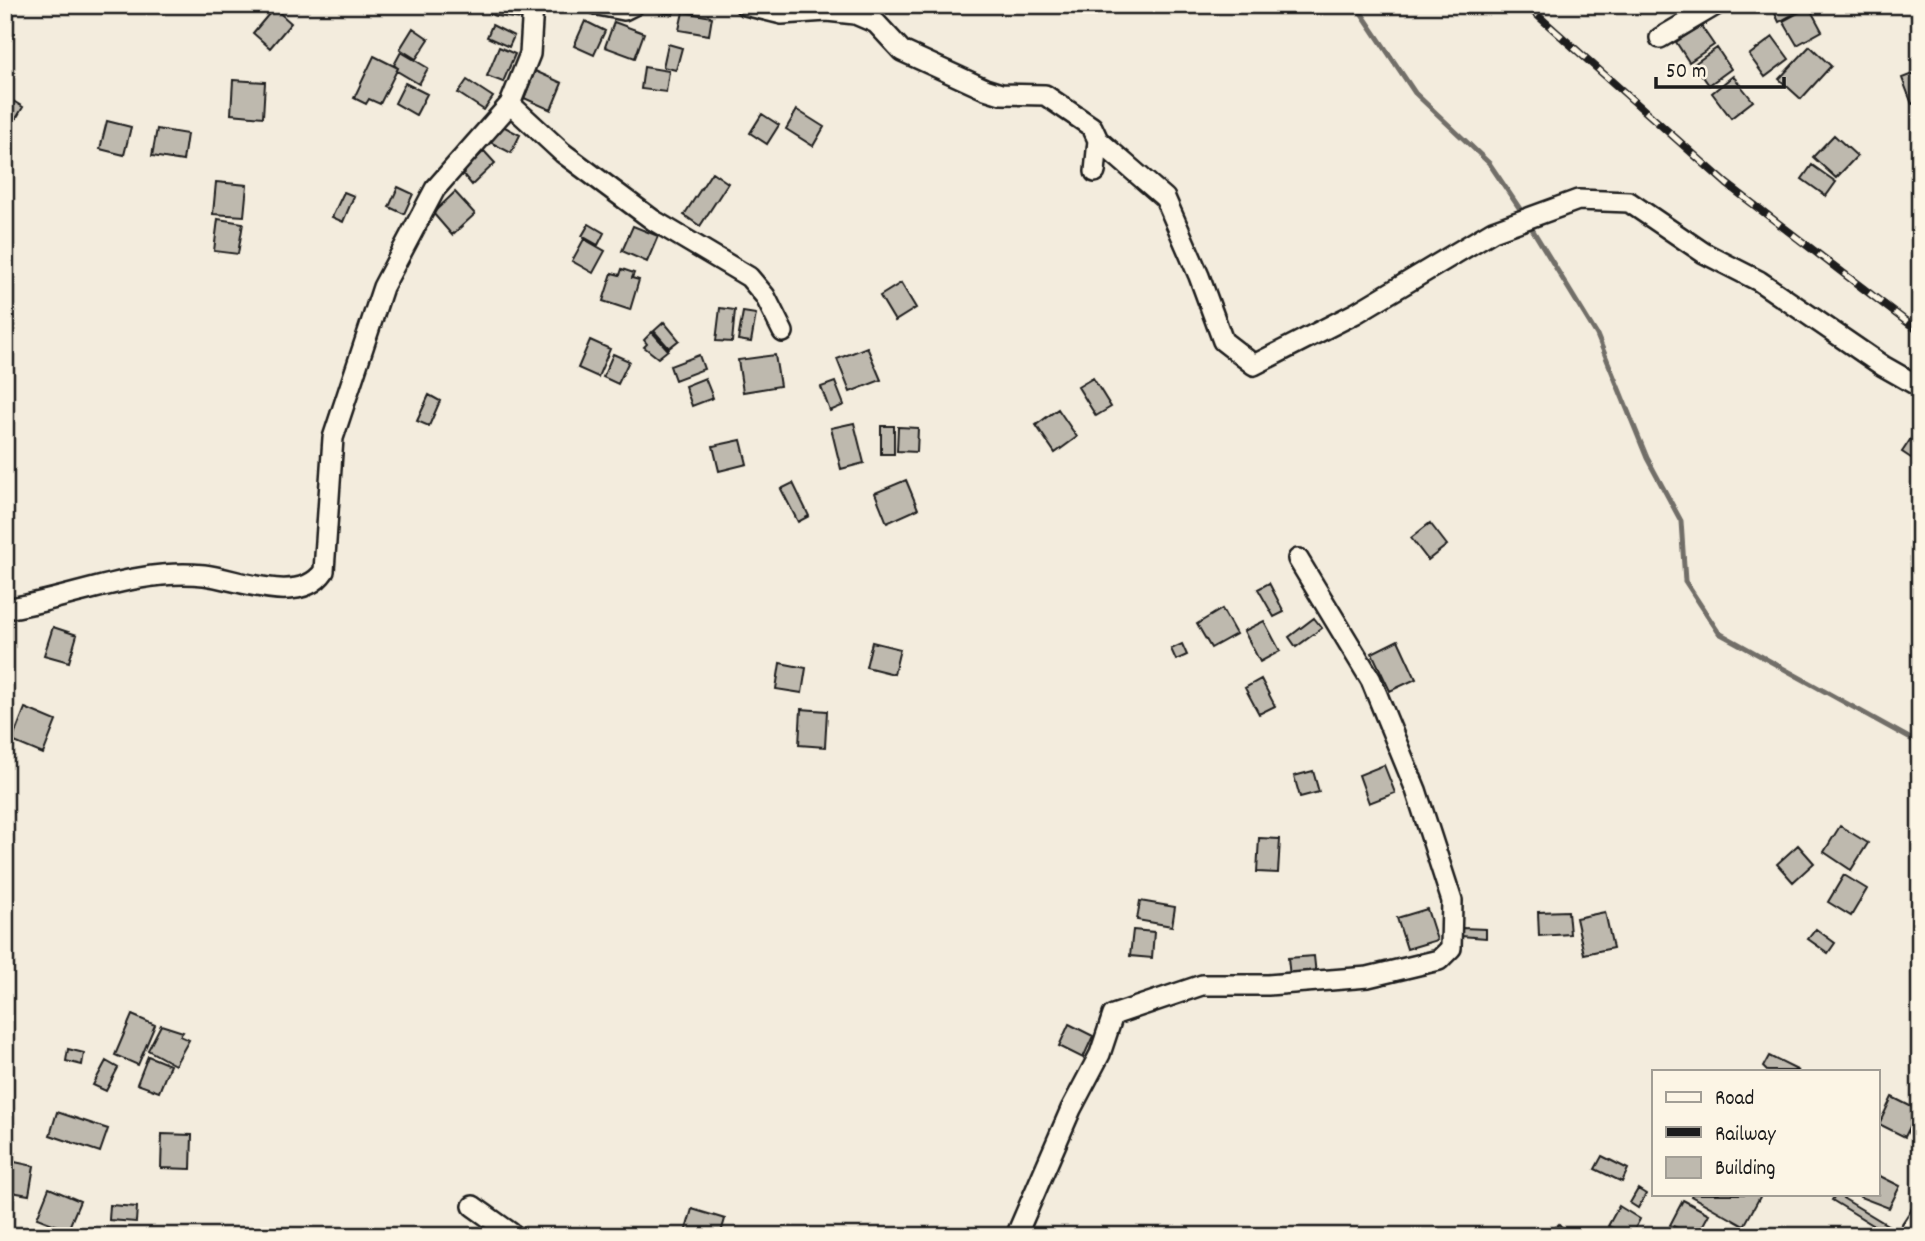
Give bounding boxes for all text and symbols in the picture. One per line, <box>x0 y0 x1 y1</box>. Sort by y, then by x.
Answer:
scale bar <box>1656 46 1783 90</box>
text: 50 m <box>1666 58 1706 88</box>
legend <box>1652 1070 1880 1196</box>
text: Road <box>1715 1085 1754 1115</box>
text: Railway <box>1715 1121 1776 1151</box>
text: Building <box>1715 1155 1775 1185</box>

